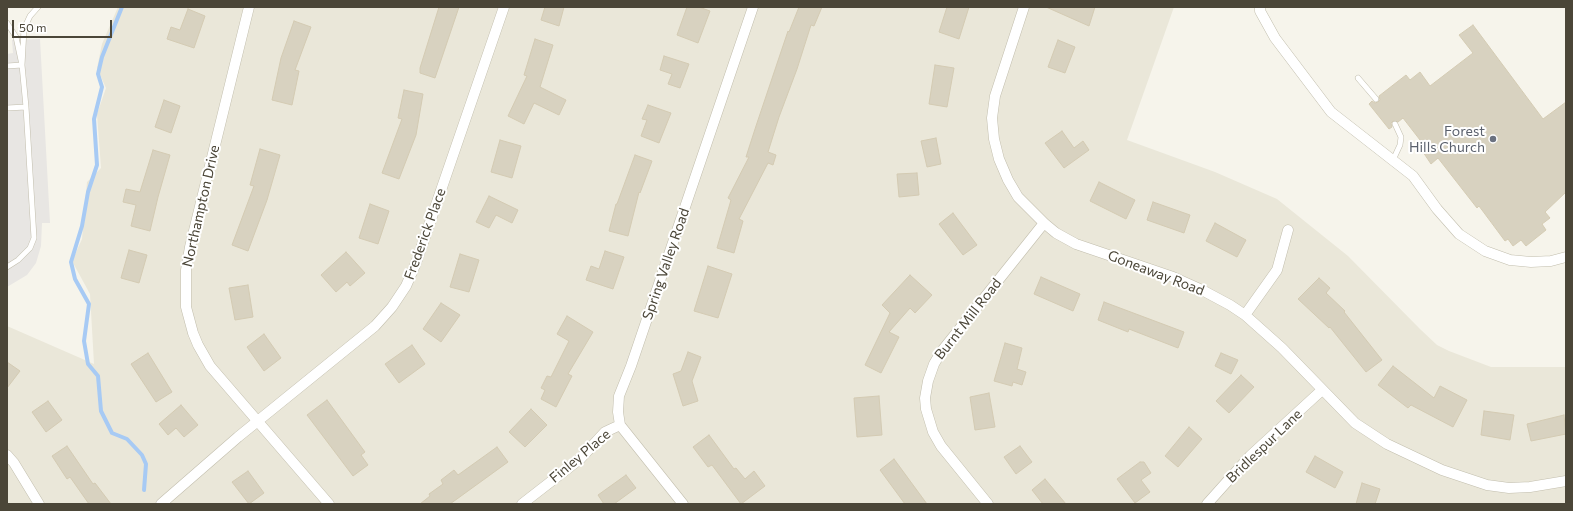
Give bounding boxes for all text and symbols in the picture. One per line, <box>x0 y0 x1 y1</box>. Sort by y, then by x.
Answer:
scale bar <box>14 12 114 38</box>
text: 50 m <box>19 20 47 34</box>
place label: Forest Hills Church <box>1409 123 1485 156</box>
marker: Forest Hills Church <box>1488 134 1498 144</box>
street label: Northampton Drive <box>179 143 223 269</box>
street label: Frederick Place <box>401 186 449 282</box>
street label: Spring Valley Road <box>639 206 693 322</box>
street label: Goneaway Road <box>1105 247 1207 299</box>
street label: Burnt Mill Road <box>931 275 1005 363</box>
street label: Bridlespur Lane <box>1223 406 1305 486</box>
street label: Finley Place <box>546 426 614 486</box>

